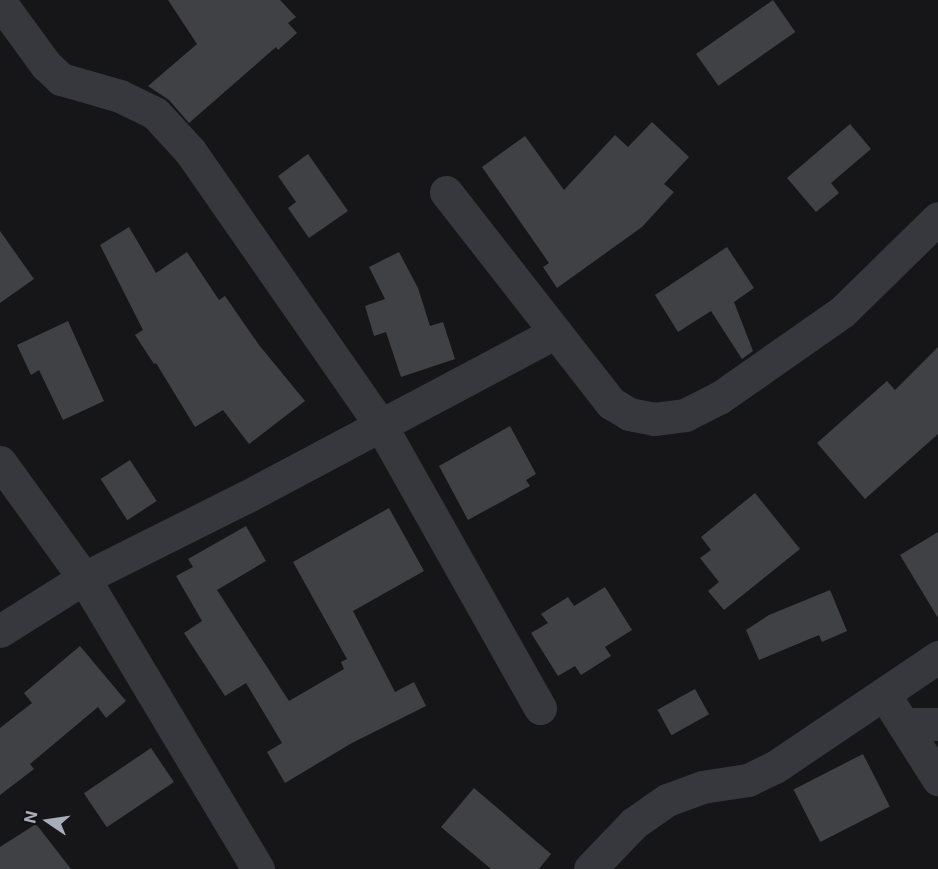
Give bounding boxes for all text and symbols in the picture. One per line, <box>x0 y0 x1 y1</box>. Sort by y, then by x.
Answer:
north arrow <box>18 791 78 851</box>
text: N <box>19 809 42 825</box>

